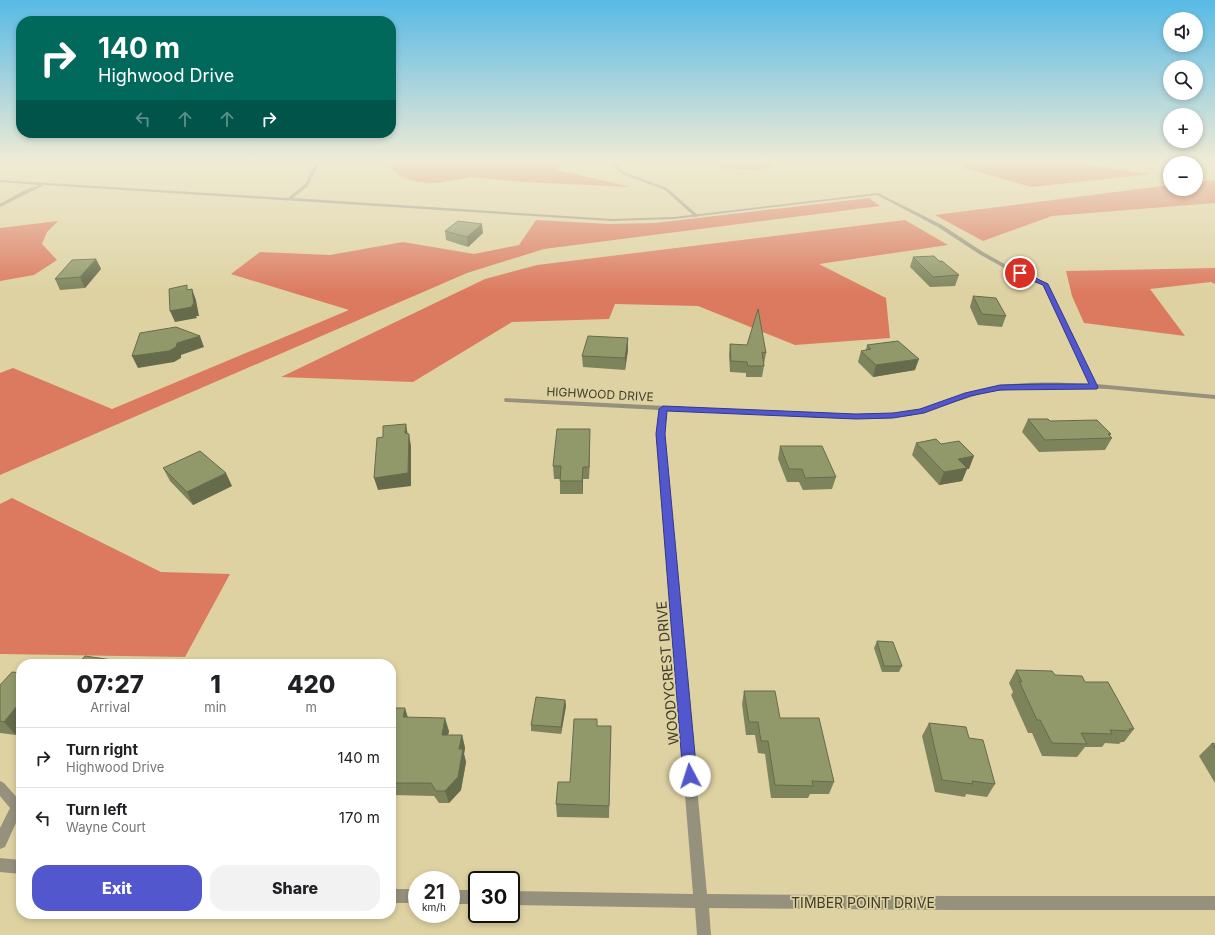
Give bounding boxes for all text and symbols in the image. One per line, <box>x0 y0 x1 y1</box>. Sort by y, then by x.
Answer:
map controls <box>1163 12 1203 196</box>
button: sound <box>1163 12 1203 52</box>
text: 140 m <box>98 31 180 65</box>
icon: right <box>32 32 84 84</box>
button: search <box>1163 60 1203 100</box>
text: Highwood Drive <box>98 65 234 86</box>
icon: left <box>132 108 154 130</box>
icon: ahead <box>174 108 196 130</box>
icon: ahead <box>216 108 238 130</box>
icon: right <box>258 108 280 130</box>
button: + <box>1163 108 1203 148</box>
button: − <box>1163 156 1203 196</box>
pin <box>1003 256 1037 290</box>
icon: arrive <box>1009 262 1031 284</box>
street label: HIGHWOOD DRIVE <box>546 384 654 404</box>
street label: WOODYCREST DRIVE <box>652 600 682 746</box>
text: 07:27 <box>77 670 144 699</box>
text: 1 <box>210 670 221 699</box>
text: 420 <box>287 670 335 699</box>
text: Arrival <box>90 699 130 715</box>
text: min <box>204 699 227 715</box>
text: m <box>306 699 317 715</box>
text: Turn right <box>66 740 138 759</box>
icon: right <box>32 747 54 769</box>
text: 140 m <box>337 748 380 767</box>
position arrow <box>669 755 711 797</box>
text: Highwood Drive <box>66 759 164 775</box>
text: Turn left <box>66 800 127 819</box>
icon: left <box>32 807 54 829</box>
text: 170 m <box>339 808 380 827</box>
text: Wayne Court <box>66 819 146 835</box>
button: Exit <box>32 865 202 911</box>
button: Share <box>210 865 380 911</box>
speed limit sign: 30 <box>468 871 520 923</box>
text: 21 <box>423 880 445 904</box>
street label: TIMBER POINT DRIVE <box>791 894 935 911</box>
text: km/h <box>422 901 446 913</box>

